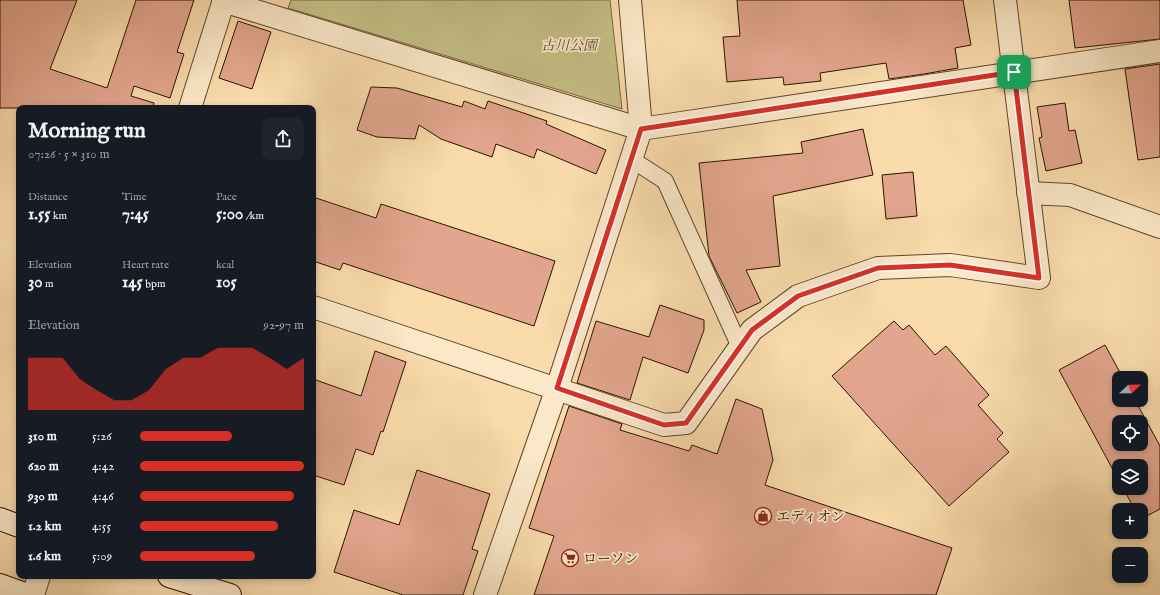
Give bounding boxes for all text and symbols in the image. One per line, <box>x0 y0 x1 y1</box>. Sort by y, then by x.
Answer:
park label: 古川公園 <box>541 37 599 55</box>
pin <box>997 55 1031 89</box>
icon: arrive <box>1003 61 1025 83</box>
text: Morning run <box>28 117 146 145</box>
button: share <box>262 118 304 160</box>
text: 07:26 · 5 × 310 m <box>28 146 110 163</box>
text: Distance <box>28 190 68 204</box>
text: Time <box>122 190 146 204</box>
text: Pace <box>216 190 237 204</box>
text: 1.55 <box>28 204 50 225</box>
text: 7:45 <box>122 204 149 225</box>
text: 5:00 <box>216 204 243 225</box>
text: km <box>50 209 67 223</box>
text: /km <box>243 209 264 223</box>
text: Elevation <box>28 258 72 272</box>
text: Heart rate <box>122 258 169 272</box>
text: kcal <box>216 258 234 272</box>
text: 30 <box>28 272 43 293</box>
text: 145 <box>122 272 143 293</box>
text: 105 <box>216 272 237 293</box>
text: m <box>43 277 54 291</box>
text: bpm <box>143 277 165 291</box>
text: Elevation <box>28 317 80 334</box>
text: 92–97 m <box>263 317 304 334</box>
north arrow <box>1112 371 1148 407</box>
map controls <box>1112 371 1148 583</box>
button: locate <box>1112 415 1148 451</box>
text: 310 m <box>28 428 57 445</box>
text: 5:26 <box>92 428 112 445</box>
text: 620 m <box>28 458 59 475</box>
text: 4:42 <box>92 458 114 475</box>
button: layers <box>1112 459 1148 495</box>
text: 930 m <box>28 488 58 505</box>
text: 4:46 <box>92 488 114 505</box>
button: + <box>1112 503 1148 539</box>
shop icon: エディオン <box>753 506 773 526</box>
place label: エディオン <box>776 508 845 526</box>
text: 1.2 km <box>28 518 62 535</box>
text: 4:55 <box>92 518 111 535</box>
button: − <box>1112 547 1148 583</box>
text: 1.6 km <box>28 548 61 565</box>
text: 5:09 <box>92 548 112 565</box>
supermarket icon: ローソン <box>560 548 580 568</box>
place label: ローソン <box>583 550 638 568</box>

